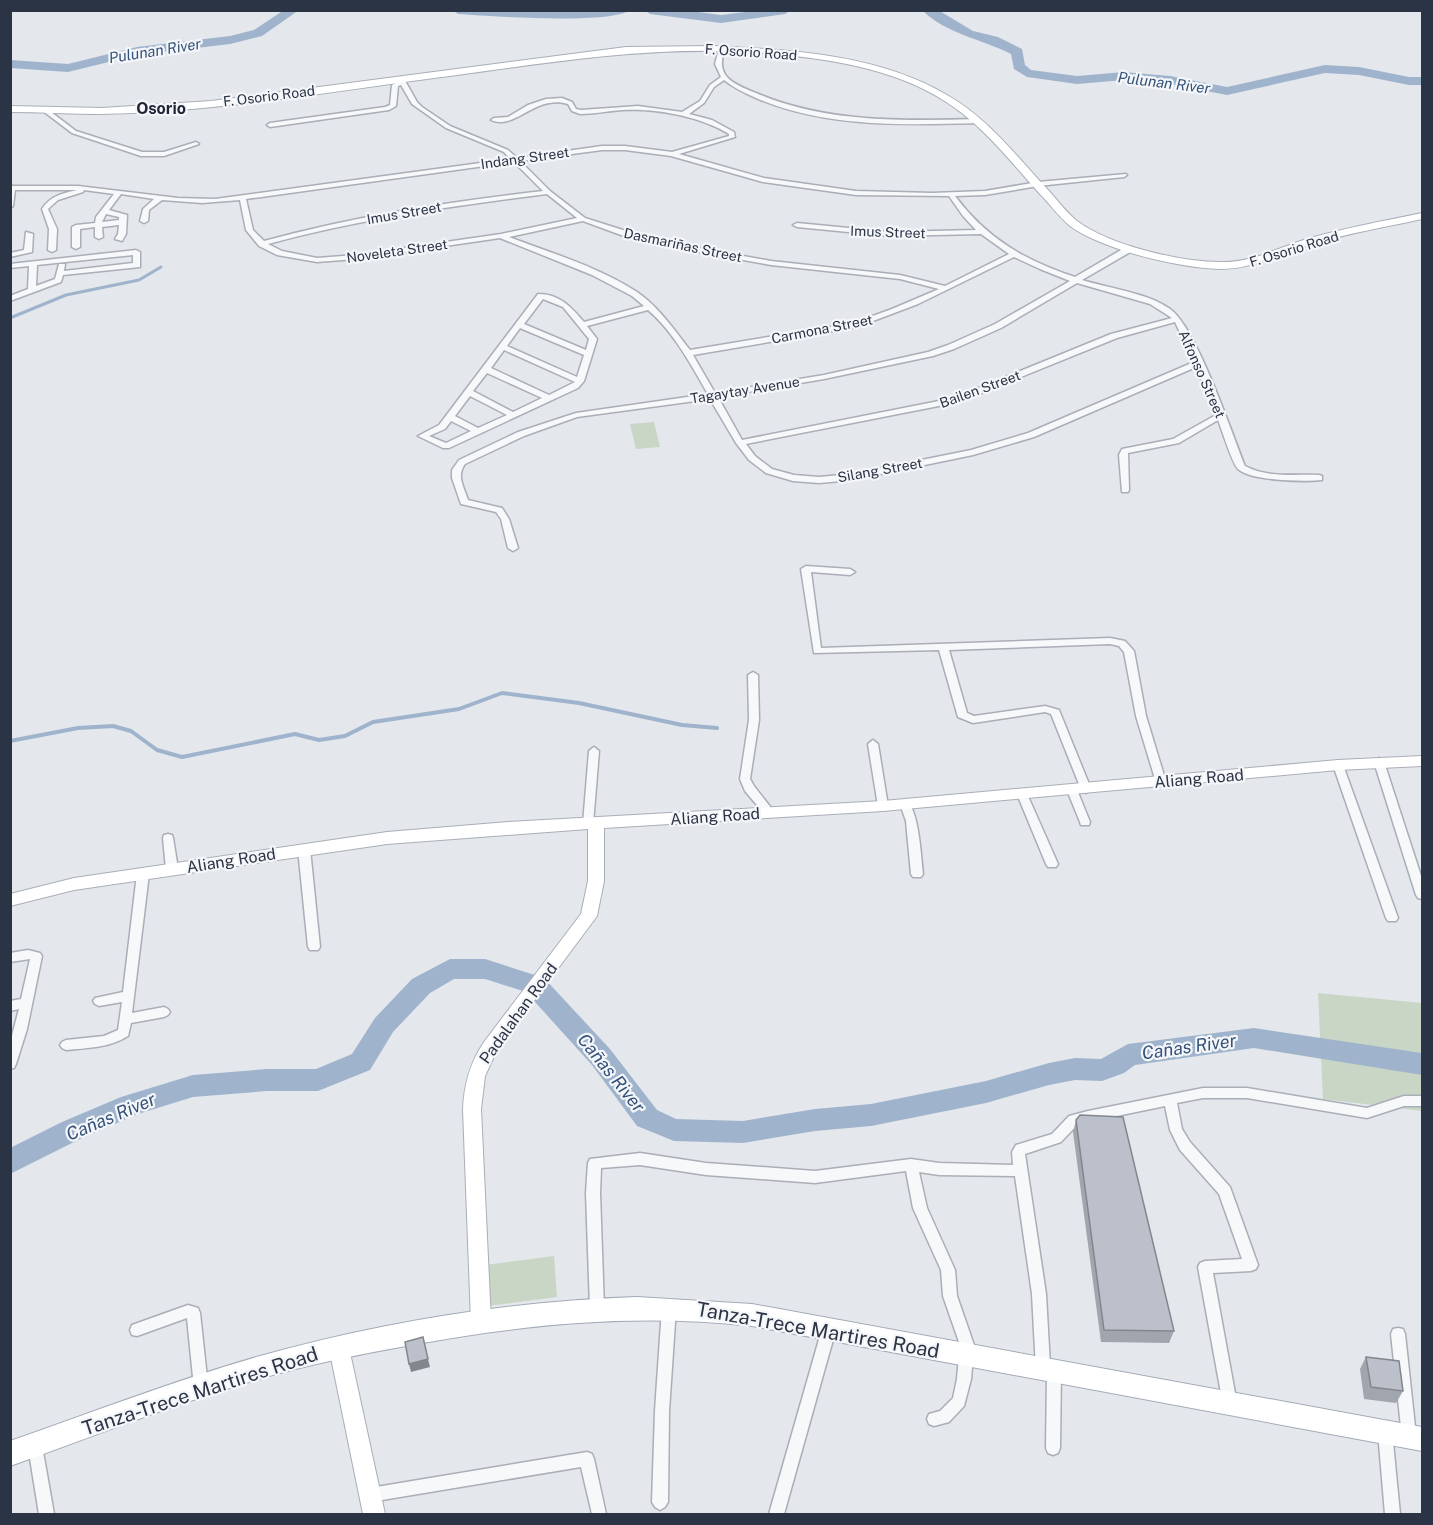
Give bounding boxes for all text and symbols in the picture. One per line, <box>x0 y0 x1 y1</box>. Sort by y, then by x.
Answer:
water label: Pulunan River <box>108 35 203 66</box>
street label: F. Osorio Road <box>704 41 798 63</box>
water label: Pulunan River <box>1117 68 1212 97</box>
street label: F. Osorio Road <box>222 82 316 110</box>
district label: Osorio <box>136 99 186 118</box>
street label: Indang Street <box>480 144 570 172</box>
street label: Imus Street <box>365 199 443 227</box>
street label: Imus Street <box>850 223 926 241</box>
street label: Dasmariñas Street <box>622 225 744 265</box>
street label: F. Osorio Road <box>1247 228 1341 270</box>
street label: Noveleta Street <box>345 236 449 266</box>
street label: Carmona Street <box>770 311 874 347</box>
street label: Alfonso Street <box>1175 328 1229 420</box>
street label: Bailen Street <box>937 367 1023 411</box>
street label: Tagaytay Avenue <box>689 373 801 407</box>
street label: Silang Street <box>836 455 924 485</box>
street label: Aliang Road <box>1153 765 1245 792</box>
street label: Aliang Road <box>670 804 761 829</box>
street label: Aliang Road <box>185 844 277 877</box>
street label: Padalahan Road <box>475 959 561 1067</box>
water label: Cañas River <box>573 1029 650 1116</box>
water label: Cañas River <box>1140 1029 1238 1064</box>
water label: Cañas River <box>63 1088 159 1145</box>
street label: Tanza-Trece Martires Road <box>695 1297 941 1363</box>
street label: Tanza-Trece Martires Road <box>79 1342 321 1440</box>

